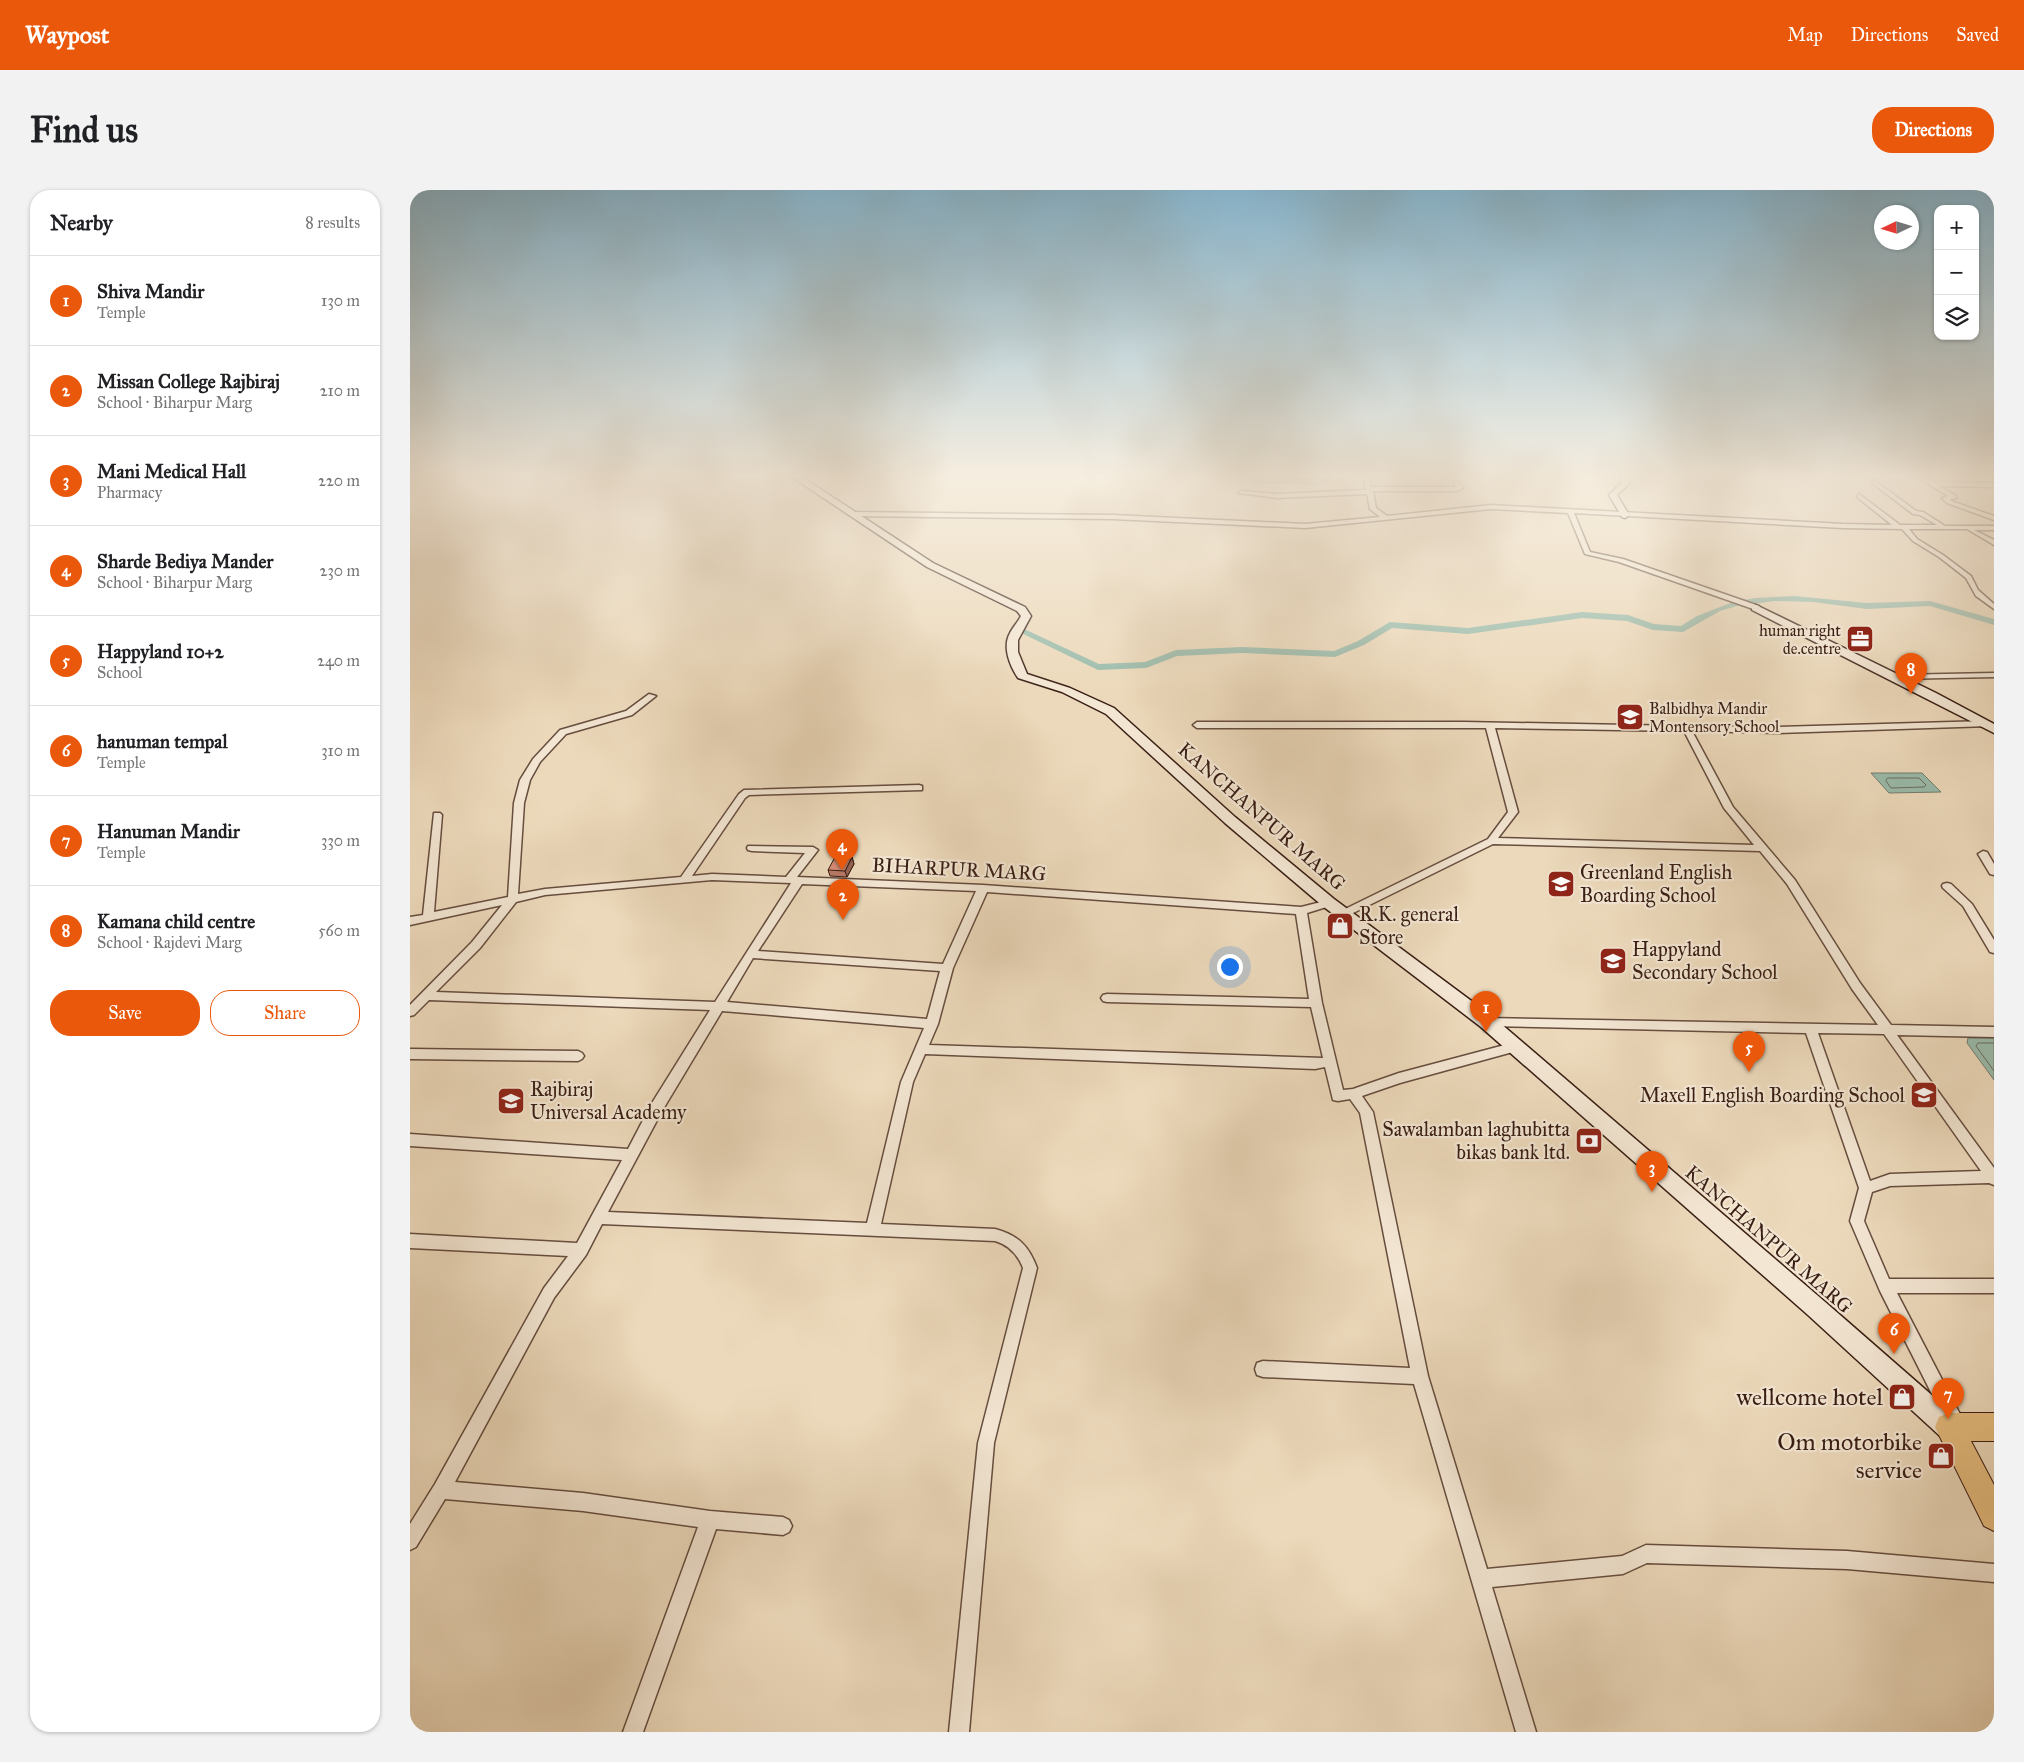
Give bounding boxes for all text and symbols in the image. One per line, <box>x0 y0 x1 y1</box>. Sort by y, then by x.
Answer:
text: Waypost <box>25 20 109 50</box>
text: Map <box>1787 24 1823 46</box>
text: Directions <box>1851 24 1928 46</box>
text: Saved <box>1956 24 1999 46</box>
button: Directions <box>1872 107 1994 153</box>
text: Find us <box>30 109 138 152</box>
north arrow <box>1874 205 1919 250</box>
map controls <box>1934 205 1979 340</box>
button: + <box>1934 205 1979 250</box>
text: Nearby <box>50 210 113 236</box>
text: 8 results <box>305 213 360 232</box>
button: − <box>1934 250 1979 295</box>
text: Shiva Mandir <box>97 280 204 303</box>
text: 1 <box>63 291 69 310</box>
text: 130 m <box>321 291 360 310</box>
button: layers <box>1934 295 1979 340</box>
text: Temple <box>97 303 146 322</box>
text: Missan College Rajbiraj <box>97 370 280 393</box>
text: 2 <box>62 381 70 400</box>
text: 210 m <box>320 381 360 400</box>
text: School · Biharpur Marg <box>97 393 252 412</box>
text: Mani Medical Hall <box>97 460 246 483</box>
text: 3 <box>63 471 69 490</box>
text: 220 m <box>318 471 360 490</box>
text: Pharmacy <box>97 483 162 502</box>
text: Sharde Bediya Mander <box>97 550 273 573</box>
text: 4 <box>62 561 70 580</box>
text: 230 m <box>320 561 360 580</box>
text: School · Biharpur Marg <box>97 573 252 592</box>
place label: human right de.centre <box>1759 621 1841 658</box>
office icon: human right de.centre <box>1845 624 1875 654</box>
text: Happyland 10+2 <box>97 640 224 663</box>
text: 5 <box>62 651 70 670</box>
text: 240 m <box>317 651 360 670</box>
pin: 8 <box>1895 653 1927 694</box>
text: School <box>97 663 142 682</box>
place label: Balbidhya Mandir Montensory School <box>1649 699 1780 736</box>
school or university icon: Balbidhya Mandir Montensory School <box>1615 702 1645 732</box>
text: hanuman tempal <box>97 730 228 753</box>
street label: KANCHANPUR MARG <box>1173 737 1351 895</box>
text: 6 <box>62 741 70 760</box>
text: 310 m <box>321 741 360 760</box>
text: Temple <box>97 753 146 772</box>
text: Hanuman Mandir <box>97 820 240 843</box>
pin: 4 <box>826 829 858 870</box>
text: 7 <box>62 831 70 850</box>
text: 330 m <box>321 831 360 850</box>
text: Temple <box>97 843 146 862</box>
street label: BIHARPUR MARG <box>871 852 1047 886</box>
place label: Greenland English Boarding School <box>1580 860 1732 908</box>
school or university icon: Greenland English Boarding School <box>1546 869 1576 899</box>
pin: 2 <box>827 879 859 920</box>
place label: R.K. general Store <box>1359 902 1460 949</box>
text: Kamana child centre <box>97 910 255 933</box>
shop icon: R.K. general Store <box>1325 911 1355 941</box>
text: 8 <box>62 921 70 940</box>
text: 560 m <box>318 921 360 940</box>
text: School · Rajdevi Marg <box>97 933 242 952</box>
place label: Happyland Secondary School <box>1632 937 1778 984</box>
school or university icon: Happyland Secondary School <box>1598 946 1628 976</box>
your location <box>1217 954 1243 980</box>
button: Save <box>50 990 200 1036</box>
button: Share <box>210 990 360 1036</box>
pin: 1 <box>1470 991 1502 1032</box>
pin: 5 <box>1733 1031 1765 1072</box>
place label: Rajbiraj Universal Academy <box>530 1077 687 1124</box>
school or university icon: Maxell English Boarding School <box>1909 1080 1939 1110</box>
place label: Maxell English Boarding School <box>1640 1083 1906 1108</box>
school or university icon: Rajbiraj Universal Academy <box>496 1086 526 1116</box>
place label: Sawalamban laghubitta bikas bank ltd. <box>1382 1117 1571 1164</box>
bank icon: Sawalamban laghubitta bikas bank ltd. <box>1574 1126 1604 1156</box>
pin: 3 <box>1636 1151 1668 1192</box>
street label: KANCHANPUR MARG <box>1680 1160 1858 1318</box>
pin: 6 <box>1878 1313 1910 1354</box>
pin: 7 <box>1932 1378 1964 1419</box>
place label: wellcome hotel <box>1737 1382 1884 1412</box>
shop icon: wellcome hotel <box>1887 1382 1917 1412</box>
place label: Om motorbike service <box>1777 1427 1922 1485</box>
shop icon: Om motorbike service <box>1926 1441 1956 1471</box>

